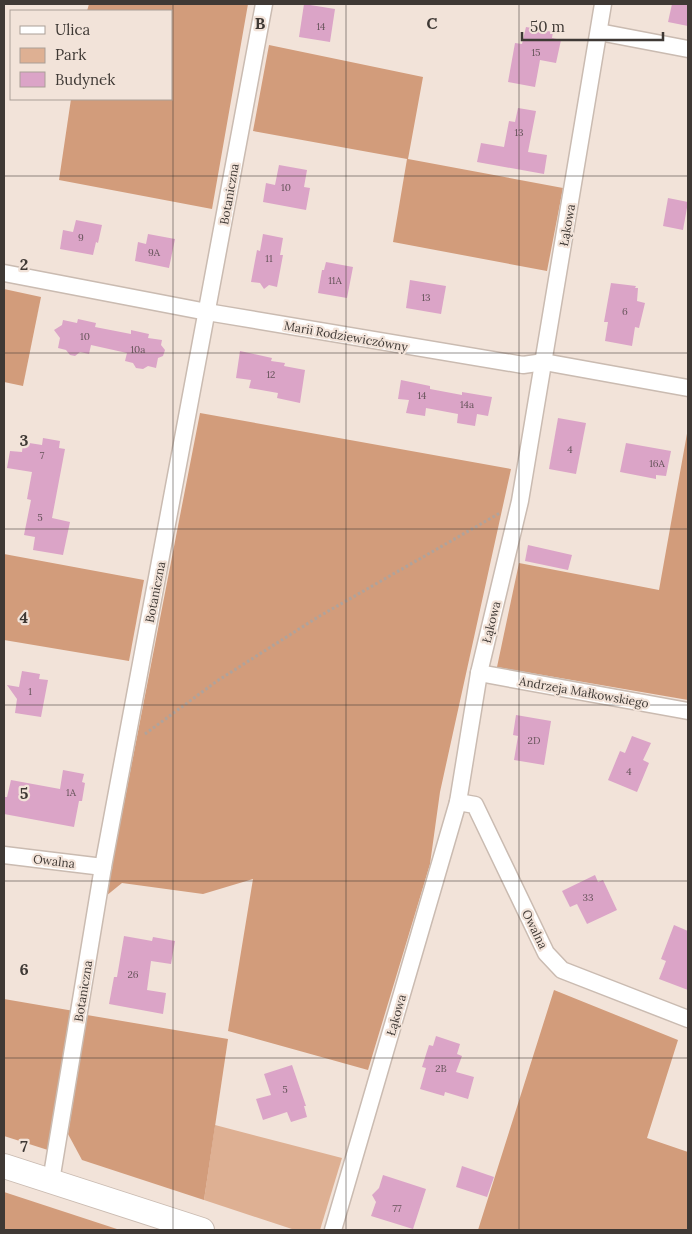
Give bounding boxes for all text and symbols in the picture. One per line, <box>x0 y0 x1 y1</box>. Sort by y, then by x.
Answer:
legend <box>10 10 172 100</box>
scale bar <box>522 10 663 42</box>
text: B <box>255 13 266 33</box>
text: C <box>426 13 438 33</box>
text: 50 m <box>530 17 565 36</box>
text: Ulica <box>55 20 91 39</box>
house number: 14 <box>316 20 326 33</box>
text: Park <box>55 45 86 64</box>
house number: 15 <box>531 46 541 59</box>
text: Budynek <box>55 70 115 89</box>
house number: 13 <box>514 126 524 139</box>
street label: Botaniczna <box>216 162 242 226</box>
house number: 10 <box>281 181 291 194</box>
street label: Łąkowa <box>556 203 578 247</box>
house number: 9 <box>78 231 84 244</box>
house number: 9A <box>148 246 161 259</box>
house number: 11 <box>265 252 273 265</box>
text: 2 <box>20 254 28 274</box>
house number: 11A <box>328 274 343 287</box>
house number: 13 <box>421 291 431 304</box>
house number: 6 <box>622 305 628 318</box>
street label: Marii Rodziewiczówny <box>283 318 410 354</box>
house number: 10 <box>80 330 90 343</box>
house number: 10a <box>130 343 146 356</box>
house number: 12 <box>266 368 276 381</box>
house number: 14 <box>417 389 427 402</box>
house number: 14a <box>460 398 474 411</box>
text: 3 <box>20 430 29 450</box>
house number: 4 <box>567 443 573 456</box>
house number: 7 <box>40 449 45 462</box>
house number: 16A <box>649 457 666 470</box>
house number: 5 <box>37 511 43 524</box>
street label: Botaniczna <box>142 560 168 624</box>
street label: Łąkowa <box>479 600 503 644</box>
text: 4 <box>20 607 29 627</box>
street label: Andrzeja Małkowskiego <box>517 673 650 711</box>
house number: 1 <box>28 685 32 698</box>
house number: 2D <box>528 734 540 747</box>
house number: 4 <box>626 765 632 778</box>
text: 5 <box>20 783 29 803</box>
house number: 1A <box>66 786 77 799</box>
street label: Owalna <box>32 851 76 871</box>
house number: 33 <box>582 891 594 904</box>
street label: Owalna <box>519 907 551 951</box>
text: 6 <box>19 959 29 979</box>
street label: Botaniczna <box>71 959 95 1023</box>
house number: 26 <box>127 968 139 981</box>
street label: Łąkowa <box>383 993 409 1037</box>
house number: 2B <box>435 1062 447 1075</box>
house number: 5 <box>282 1083 288 1096</box>
text: 7 <box>20 1136 28 1156</box>
house number: 77 <box>392 1202 402 1215</box>

